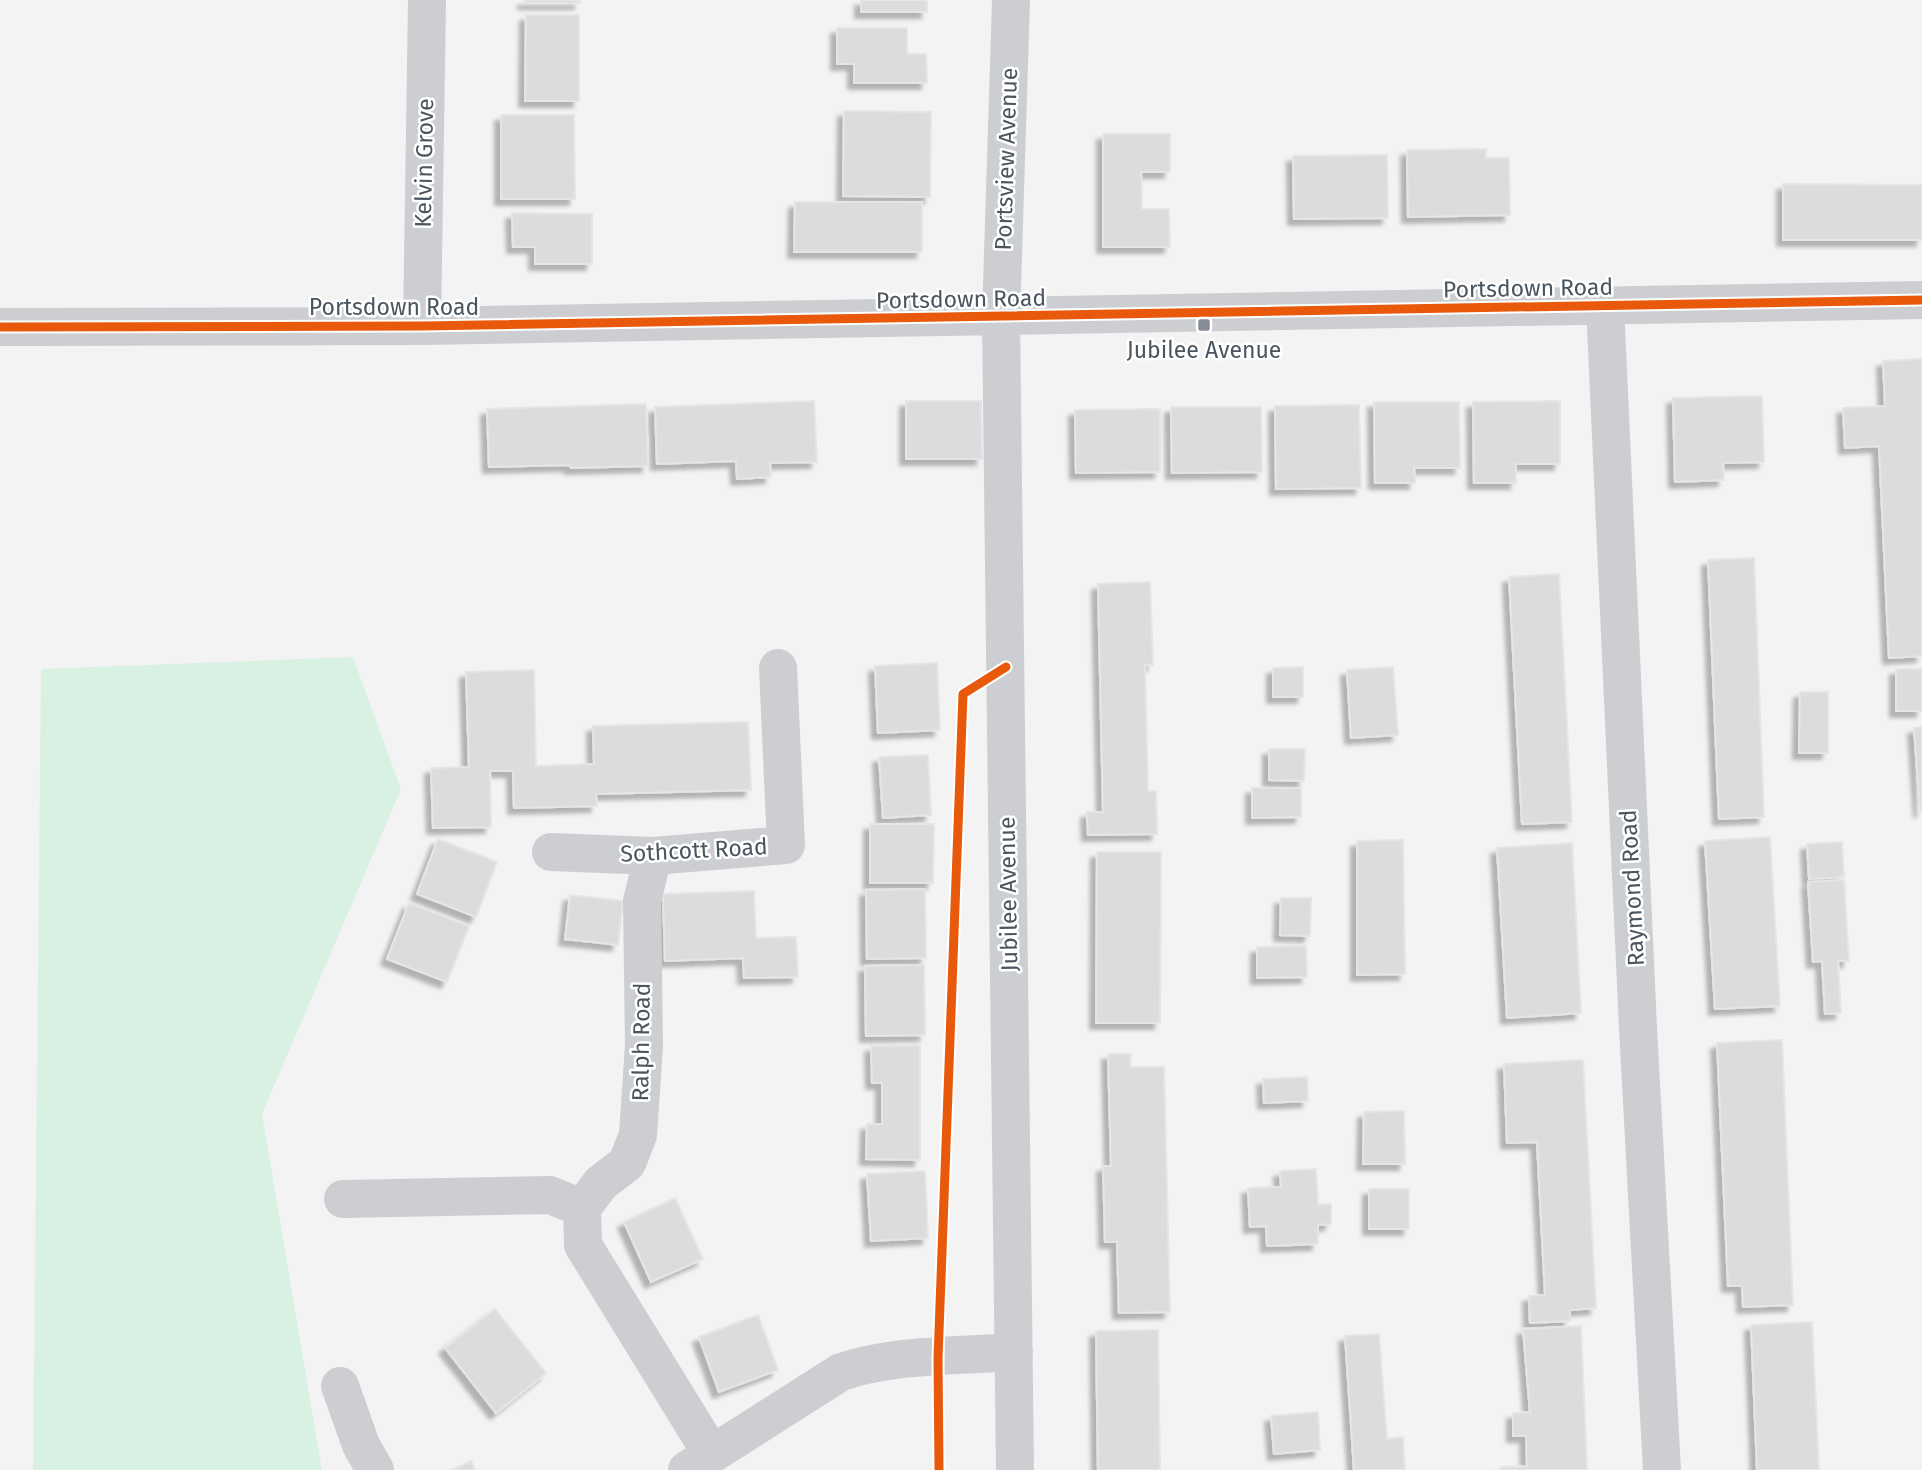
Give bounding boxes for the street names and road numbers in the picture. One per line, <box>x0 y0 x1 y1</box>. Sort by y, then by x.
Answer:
street label: Portsview Avenue <box>989 67 1023 251</box>
street label: Kelvin Grove <box>409 98 439 228</box>
street label: Portsdown Road <box>1443 273 1613 303</box>
street label: Portsdown Road <box>876 284 1046 314</box>
street label: Portsdown Road <box>309 293 479 321</box>
street label: Raymond Road <box>1614 809 1650 967</box>
street label: Jubilee Avenue <box>993 816 1023 972</box>
street label: Sothcott Road <box>620 832 768 868</box>
street label: Ralph Road <box>626 982 656 1102</box>

